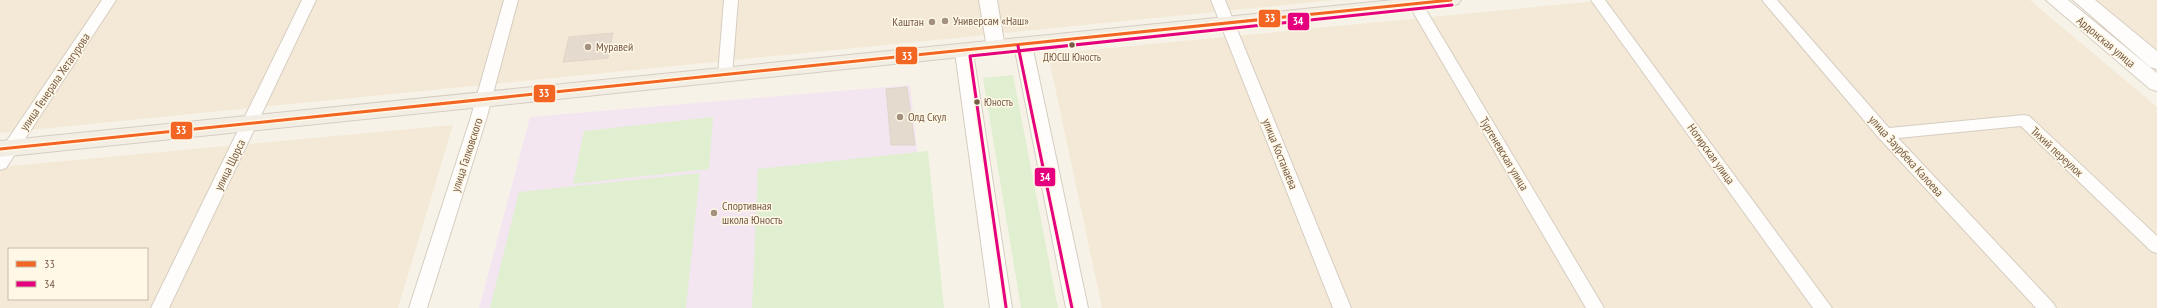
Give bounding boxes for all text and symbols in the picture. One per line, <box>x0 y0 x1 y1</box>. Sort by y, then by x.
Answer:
line badge: 33 <box>1258 9 1281 28</box>
text: 33 <box>1265 11 1275 25</box>
line badge: 34 <box>1287 12 1310 31</box>
place label: Универсам «Наш» <box>953 13 1029 28</box>
street label: Ардонская улица <box>2074 13 2139 71</box>
place label: Каштан <box>892 14 924 29</box>
text: 34 <box>1293 14 1304 28</box>
marker: Универсам «Наш» <box>940 16 950 26</box>
marker: Каштан <box>927 17 937 27</box>
street label: улица Генерала Хетагурова <box>16 30 93 134</box>
place label: Муравей <box>596 39 633 54</box>
marker: ДЮСШ Юность <box>1067 40 1077 50</box>
marker: Муравей <box>583 42 593 52</box>
line badge: 33 <box>895 46 918 65</box>
text: 33 <box>902 49 912 63</box>
place label: ДЮСШ Юность <box>1043 50 1101 64</box>
line badge: 33 <box>533 84 556 103</box>
text: 33 <box>539 86 549 100</box>
place label: Юность <box>984 95 1013 109</box>
marker: Юность <box>972 97 982 107</box>
place label: Олд Скул <box>908 109 946 124</box>
marker: Олд Скул <box>895 112 905 122</box>
street label: улица Заурбека Калоева <box>1866 112 1947 200</box>
street label: Тургеневская улица <box>1477 114 1532 193</box>
street label: улица Галковского <box>447 116 486 194</box>
street label: улица Костанаева <box>1259 116 1302 192</box>
line badge: 33 <box>170 121 193 140</box>
street label: Ногирская улица <box>1684 121 1738 187</box>
text: 33 <box>176 123 186 137</box>
street label: Тихий переулок <box>2028 123 2087 180</box>
street label: улица Щорса <box>211 136 249 193</box>
line badge: 34 <box>1034 167 1056 187</box>
text: 34 <box>1040 170 1051 184</box>
place label: Спортивная школа Юность <box>722 198 783 227</box>
marker: Спортивная школа Юность <box>709 208 719 218</box>
legend <box>8 248 148 300</box>
text: 33 <box>44 256 55 271</box>
text: 34 <box>44 276 55 291</box>

